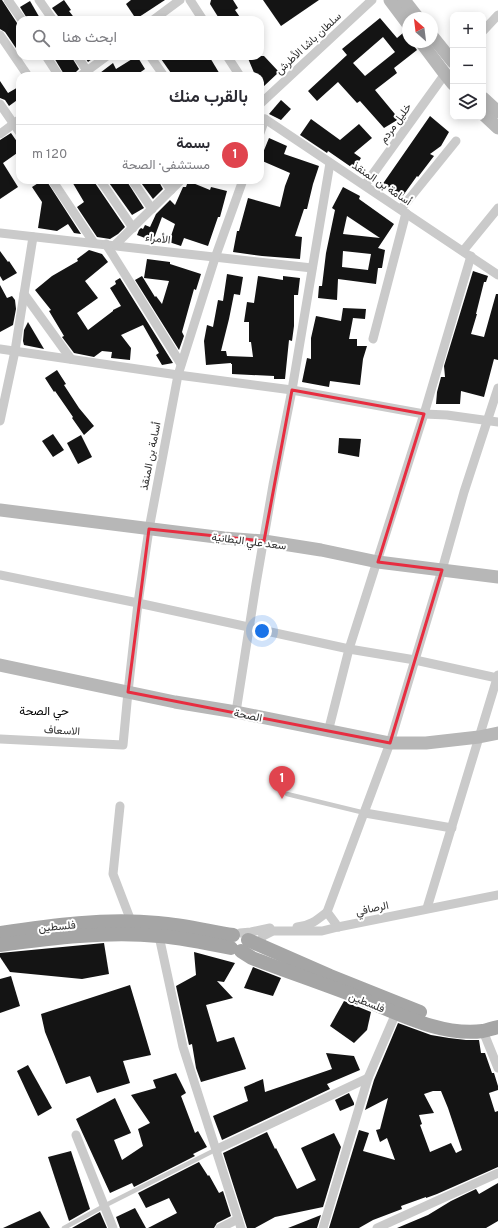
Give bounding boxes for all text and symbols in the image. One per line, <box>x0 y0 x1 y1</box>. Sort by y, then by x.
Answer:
street label: سلطان باشا الأطرش <box>273 9 345 78</box>
north arrow <box>402 12 438 48</box>
map controls <box>450 12 486 120</box>
button: + <box>450 12 486 48</box>
search box <box>16 16 264 60</box>
icon: search <box>30 27 52 49</box>
text: ابحث هنا <box>62 29 117 48</box>
button: − <box>450 48 486 84</box>
button: layers <box>450 84 486 120</box>
text: بالقرب منك <box>169 87 248 109</box>
street label: خليل مردم <box>377 101 415 146</box>
text: بسمة <box>176 135 210 154</box>
text: 120 m <box>32 147 67 163</box>
text: 1 <box>232 147 238 163</box>
text: مستشفى · الصحة <box>122 158 210 174</box>
street label: أسامة بن المنقذ <box>349 159 414 209</box>
street label: الأمراء <box>145 231 171 247</box>
street label: أسامة بن المنقذ <box>138 421 165 491</box>
street label: سعد علي البطانية <box>211 530 287 556</box>
your location <box>252 621 272 641</box>
district label: حي الصحة <box>19 704 69 721</box>
street label: الصحة <box>233 706 263 726</box>
street label: الاسعاف <box>44 723 80 739</box>
pin: 1 <box>269 766 295 799</box>
street label: الرصافي <box>354 899 390 921</box>
street label: فلسطين <box>38 918 76 936</box>
street label: فلسطين <box>347 989 387 1016</box>

